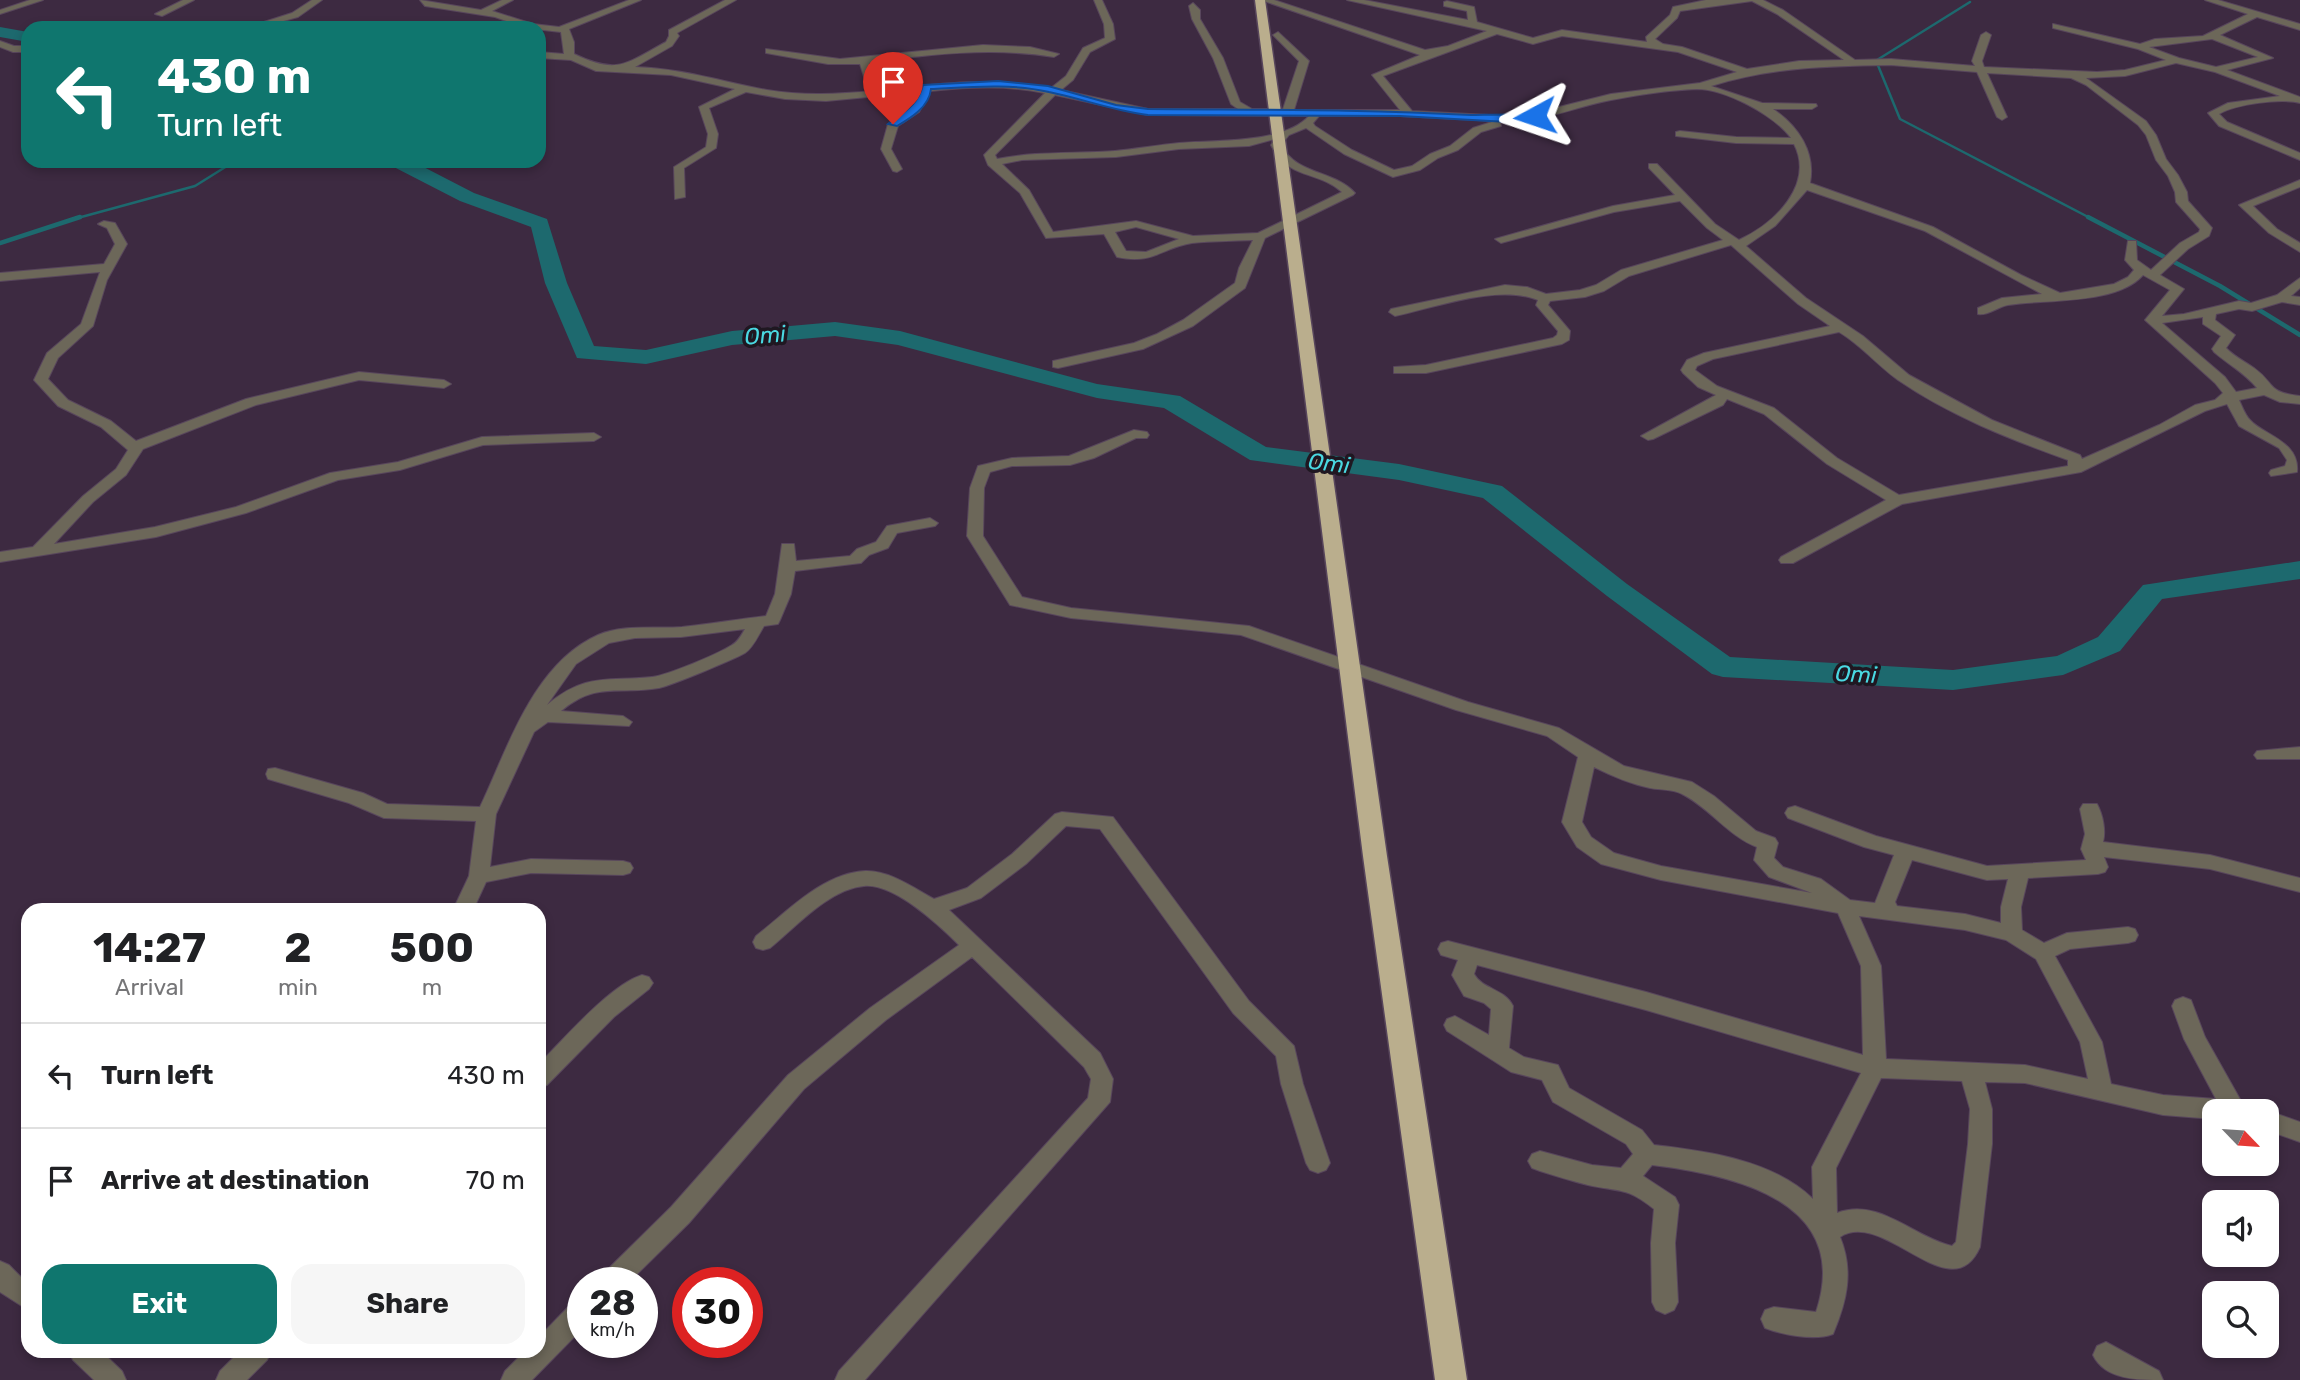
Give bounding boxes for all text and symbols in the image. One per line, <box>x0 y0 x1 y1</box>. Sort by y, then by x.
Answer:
text: 430 m <box>157 47 311 105</box>
icon: left <box>42 49 133 140</box>
pin <box>863 52 923 124</box>
icon: arrive <box>874 63 912 101</box>
position arrow <box>1498 79 1572 153</box>
text: Turn left <box>157 106 282 144</box>
water label: Omi <box>743 319 788 351</box>
water label: Omi <box>1307 447 1353 480</box>
water label: Omi <box>1834 659 1879 689</box>
text: 14:27 <box>93 923 206 973</box>
text: 2 <box>284 923 312 973</box>
text: 500 <box>390 923 474 973</box>
text: Arrival <box>115 973 184 1001</box>
text: min <box>278 973 318 1001</box>
text: m <box>422 973 442 1001</box>
icon: left <box>42 1057 80 1095</box>
text: Turn left <box>101 1060 213 1091</box>
text: 430 m <box>447 1060 525 1091</box>
north arrow <box>2202 1099 2278 1176</box>
map controls <box>2202 1099 2279 1358</box>
icon: arrive <box>42 1162 80 1200</box>
text: Arrive at destination <box>101 1165 369 1196</box>
text: 70 m <box>466 1165 525 1196</box>
button: sound <box>2202 1190 2279 1267</box>
button: Exit <box>42 1264 277 1344</box>
button: Share <box>291 1264 525 1344</box>
speed limit sign: 30 <box>672 1267 763 1358</box>
button: search <box>2202 1281 2279 1358</box>
text: 28 <box>589 1282 636 1324</box>
text: km/h <box>590 1319 635 1341</box>

